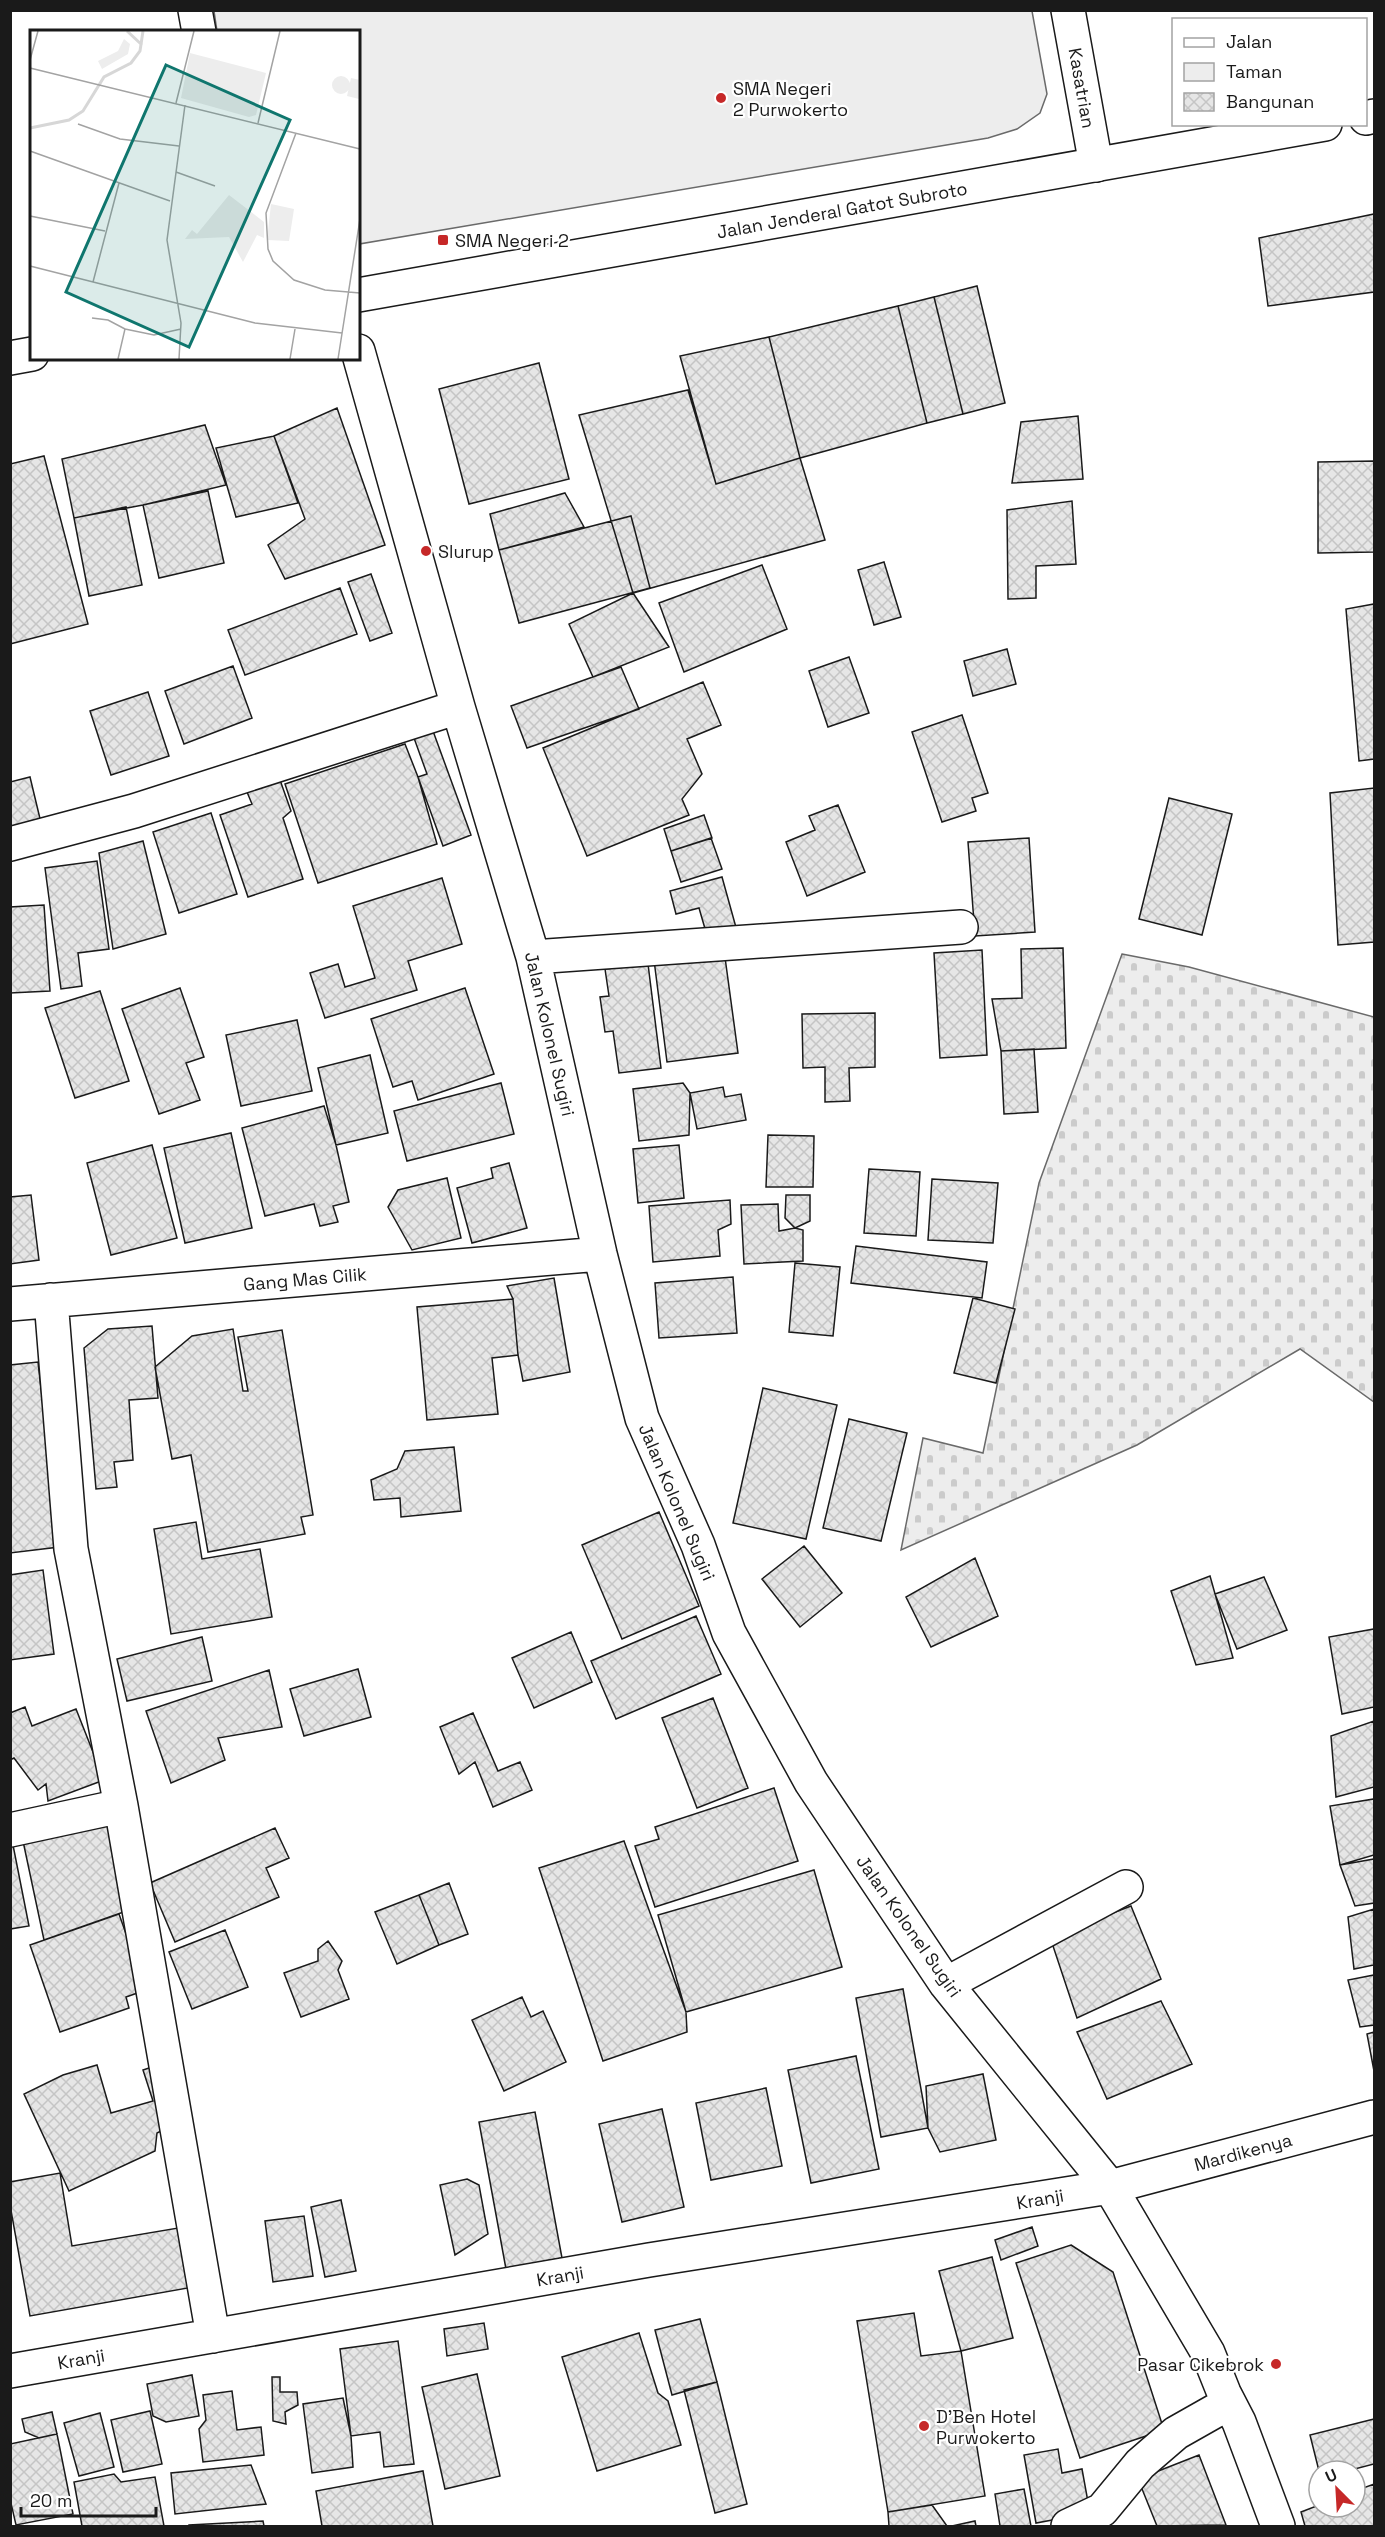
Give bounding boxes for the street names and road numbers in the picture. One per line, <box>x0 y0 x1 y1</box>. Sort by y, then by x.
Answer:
street label: Kasatrian <box>1064 46 1100 130</box>
street label: Jalan Jenderal Gatot Subroto <box>715 177 969 243</box>
street label: Jalan Kolonel Sugiri <box>520 949 580 1119</box>
street label: Gang Mas Cilik <box>242 1262 368 1296</box>
street label: Jalan Kolonel Sugiri <box>634 1420 720 1584</box>
street label: Jalan Kolonel Sugiri <box>851 1851 967 2001</box>
street label: Mardikenya <box>1191 2128 1295 2176</box>
street label: Kranji <box>1015 2184 1065 2214</box>
street label: Kranji <box>535 2261 585 2291</box>
street label: Kranji <box>56 2344 106 2374</box>

